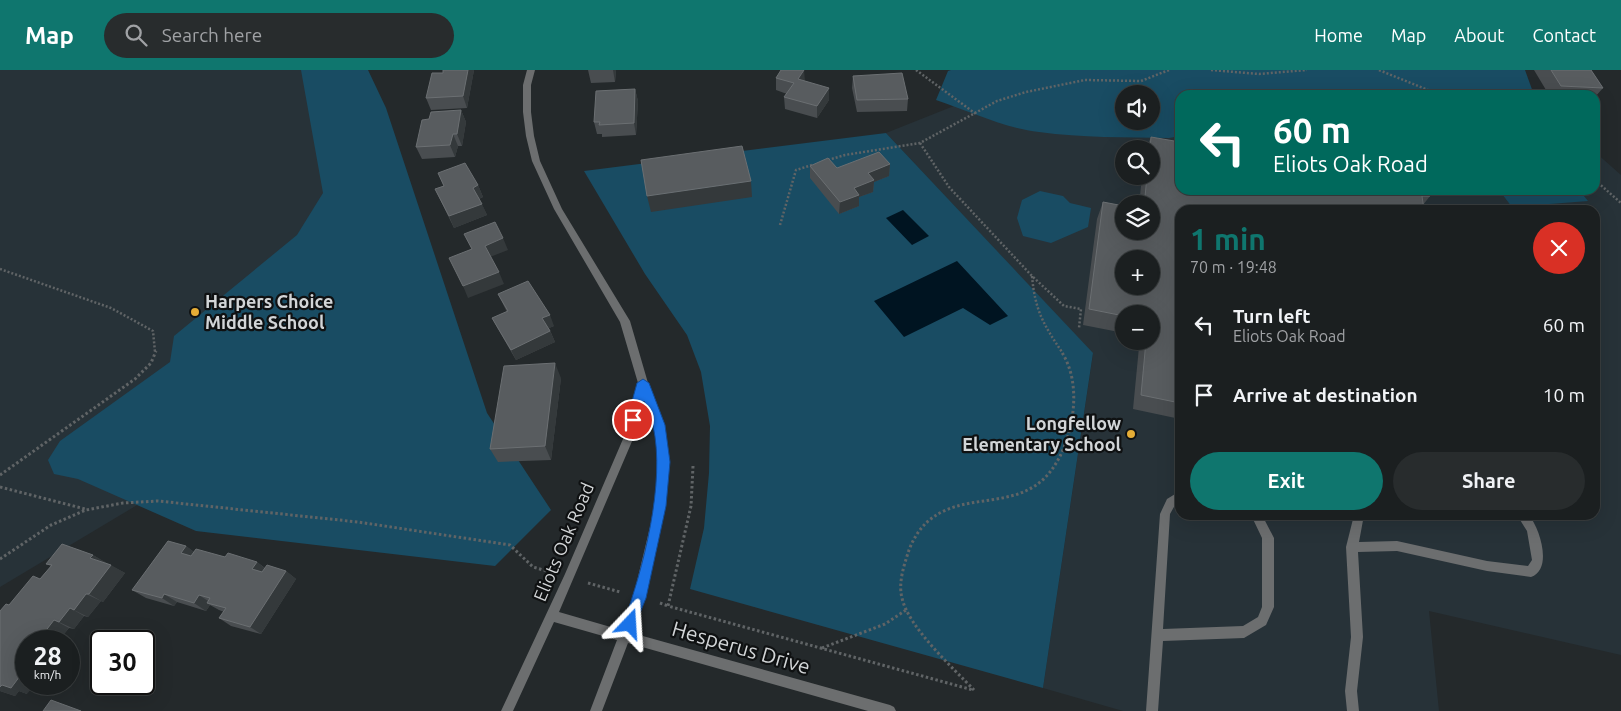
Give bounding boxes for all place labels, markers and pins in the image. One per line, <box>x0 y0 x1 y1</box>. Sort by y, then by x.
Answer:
place label: Harpers Choice Middle School <box>205 291 333 332</box>
marker: Harpers Choice Middle School <box>189 306 201 318</box>
pin <box>612 399 654 441</box>
place label: Longfellow Elementary School <box>962 413 1122 454</box>
marker: Longfellow Elementary School <box>1125 428 1137 440</box>

